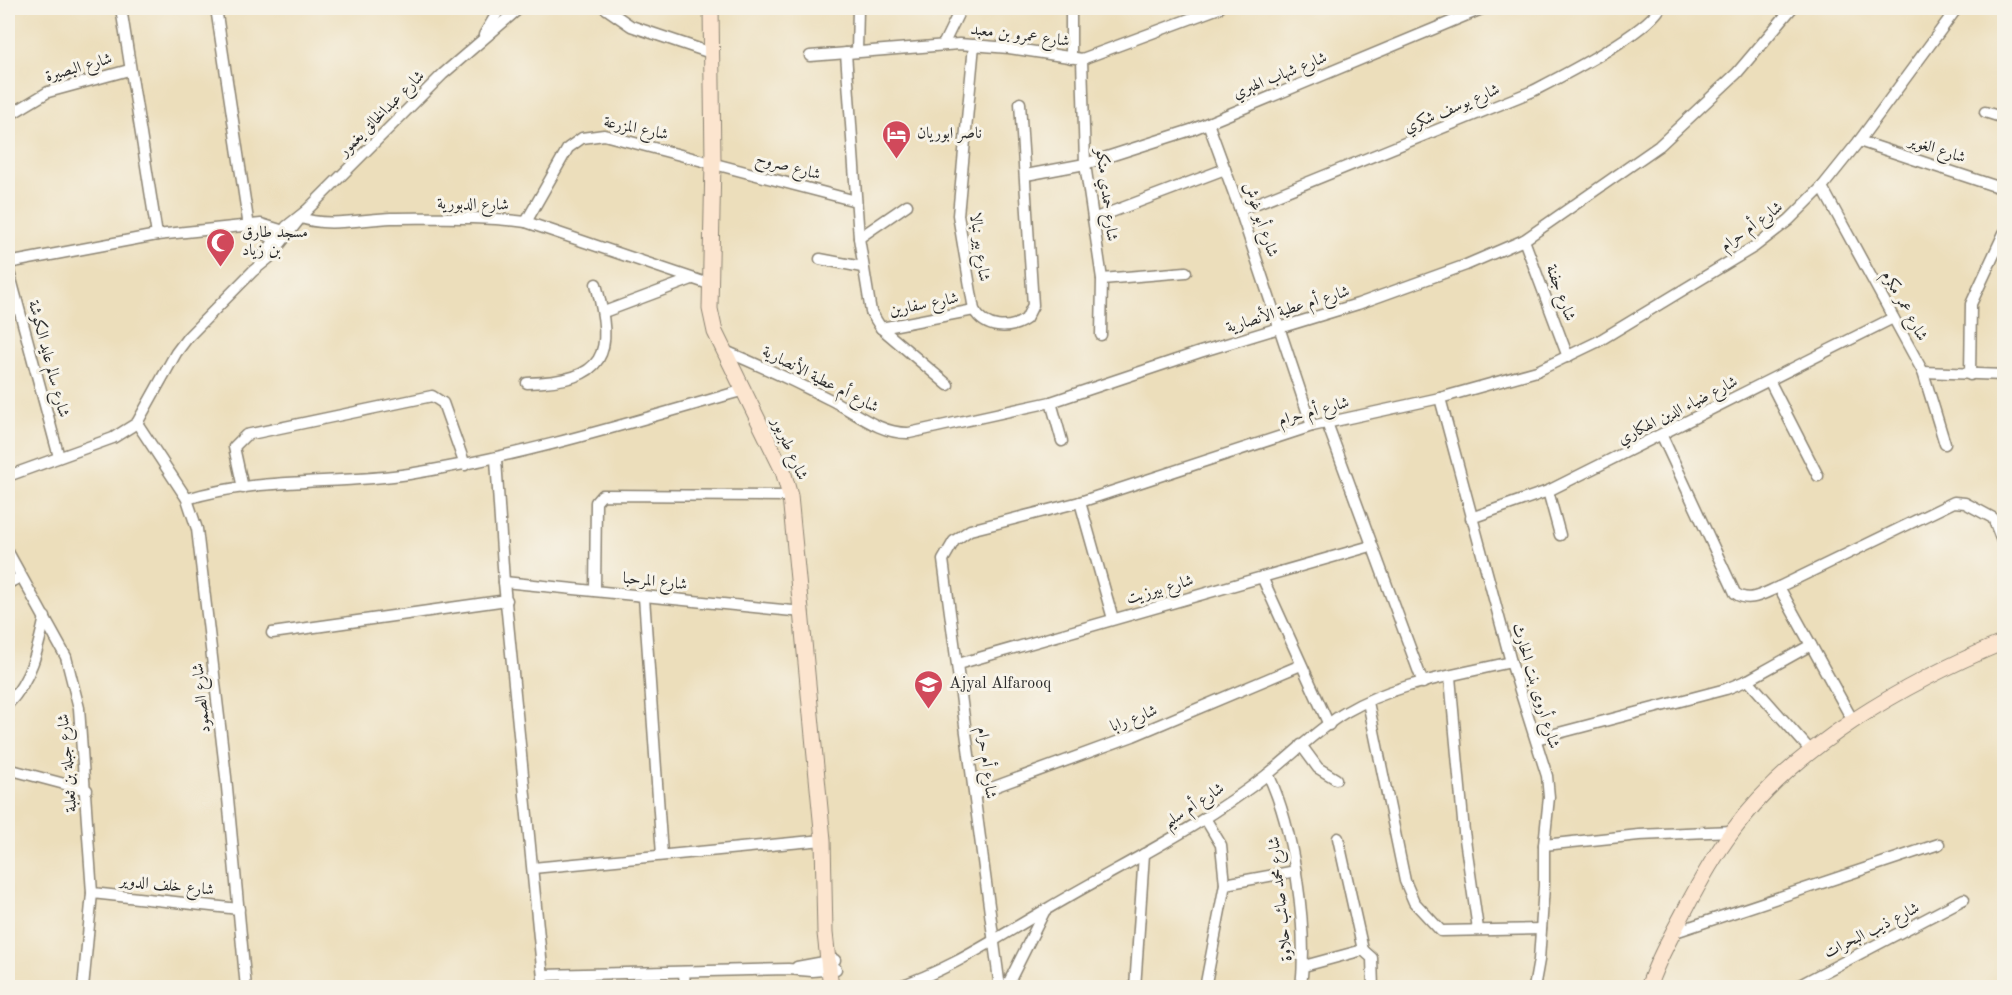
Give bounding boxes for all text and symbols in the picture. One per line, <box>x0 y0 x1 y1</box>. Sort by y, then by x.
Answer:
street label: شارع عمرو بن معبد <box>969 22 1071 54</box>
street label: شارع شهاب الهبري <box>1231 50 1331 106</box>
street label: شارع البصيرة <box>44 51 115 89</box>
street label: شارع عبدالخالق يغمور <box>335 68 431 164</box>
street label: شارع يوسف شكري <box>1401 81 1504 140</box>
street label: شارع المزرعة <box>601 114 670 148</box>
hotel icon: ناصر ابوريان <box>880 118 912 160</box>
place label: ناصر ابوريان <box>917 126 982 143</box>
street label: شارع الغوير <box>1903 133 1967 171</box>
street label: شارع حمدي منكو <box>1088 146 1122 243</box>
street label: شارع صروح <box>752 151 822 188</box>
street label: شارع أبو غوش <box>1236 179 1285 261</box>
street label: شارع أم حرام <box>1715 195 1789 259</box>
street label: شارع الدبورية <box>437 196 509 218</box>
street label: شارع بير نبالا <box>962 211 992 283</box>
place label: مسجد طارق بن زياد <box>242 225 308 260</box>
mosque icon: مسجد طارق بن زياد <box>205 226 237 268</box>
street label: شارع جفنة <box>1539 263 1578 325</box>
street label: شارع عمر مكرم <box>1874 268 1931 346</box>
street label: شارع أم عطية الأنصارية <box>1223 279 1353 341</box>
street label: شارع سفارين <box>888 290 961 323</box>
street label: شارع سالم عايد الكوشة <box>20 298 73 421</box>
street label: شارع أم عطية الأنصارية <box>757 339 883 421</box>
street label: شارع ضياء الدين الهكاري <box>1615 372 1742 452</box>
street label: شارع أم حرام <box>1276 390 1352 434</box>
street label: شارع طبربور <box>764 414 810 484</box>
street label: شارع المرحبا <box>621 571 688 597</box>
street label: شارع بيرزيت <box>1125 573 1196 611</box>
street label: شارع أروى بنت الحارث <box>1504 620 1566 752</box>
street label: شارع الصمود <box>190 662 218 734</box>
school or university icon: Ajyal Alfarooq <box>912 668 944 710</box>
place label: Ajyal Alfarooq <box>949 676 1051 692</box>
street label: شارع رابا <box>1108 703 1161 739</box>
street label: شارع جبلة بن ثعلبة <box>56 713 84 813</box>
street label: شارع أم حرام <box>969 725 1003 801</box>
street label: شارع أم سليم <box>1158 776 1231 837</box>
street label: شارع محمد صائب حلاوة <box>1266 835 1299 962</box>
street label: شارع خلف الدوير <box>117 873 215 903</box>
street label: شارع ذيب البحرات <box>1822 900 1924 965</box>

